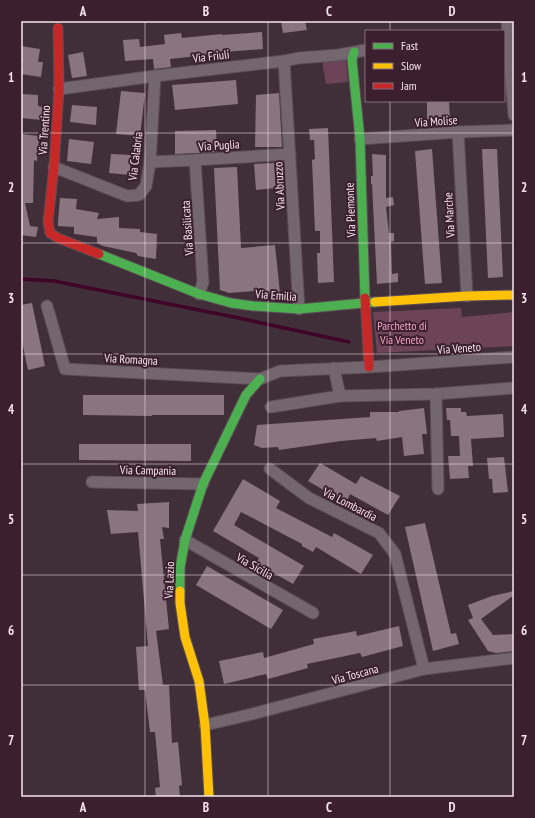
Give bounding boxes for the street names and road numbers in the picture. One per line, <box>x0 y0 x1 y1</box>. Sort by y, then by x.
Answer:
street label: Via Friuli <box>191 46 230 66</box>
street label: Via Trentino <box>35 105 53 156</box>
street label: Via Molise <box>413 112 458 130</box>
street label: Via Calabria <box>124 131 145 182</box>
street label: Via Puglia <box>197 136 240 154</box>
street label: Via Abruzzo <box>270 162 288 211</box>
street label: Via Piemonte <box>342 182 358 239</box>
street label: Via Marche <box>440 192 458 239</box>
street label: Via Basilicata <box>178 200 196 257</box>
street label: Via Emilia <box>254 286 297 304</box>
street label: Via Veneto <box>436 339 481 357</box>
street label: Via Romagna <box>103 350 158 368</box>
street label: Via Campania <box>119 462 176 478</box>
street label: Via Lombardia <box>319 484 380 524</box>
street label: Via Sicilia <box>233 549 276 583</box>
street label: Via Lazio <box>161 561 177 600</box>
street label: Via Toscana <box>329 661 380 688</box>

